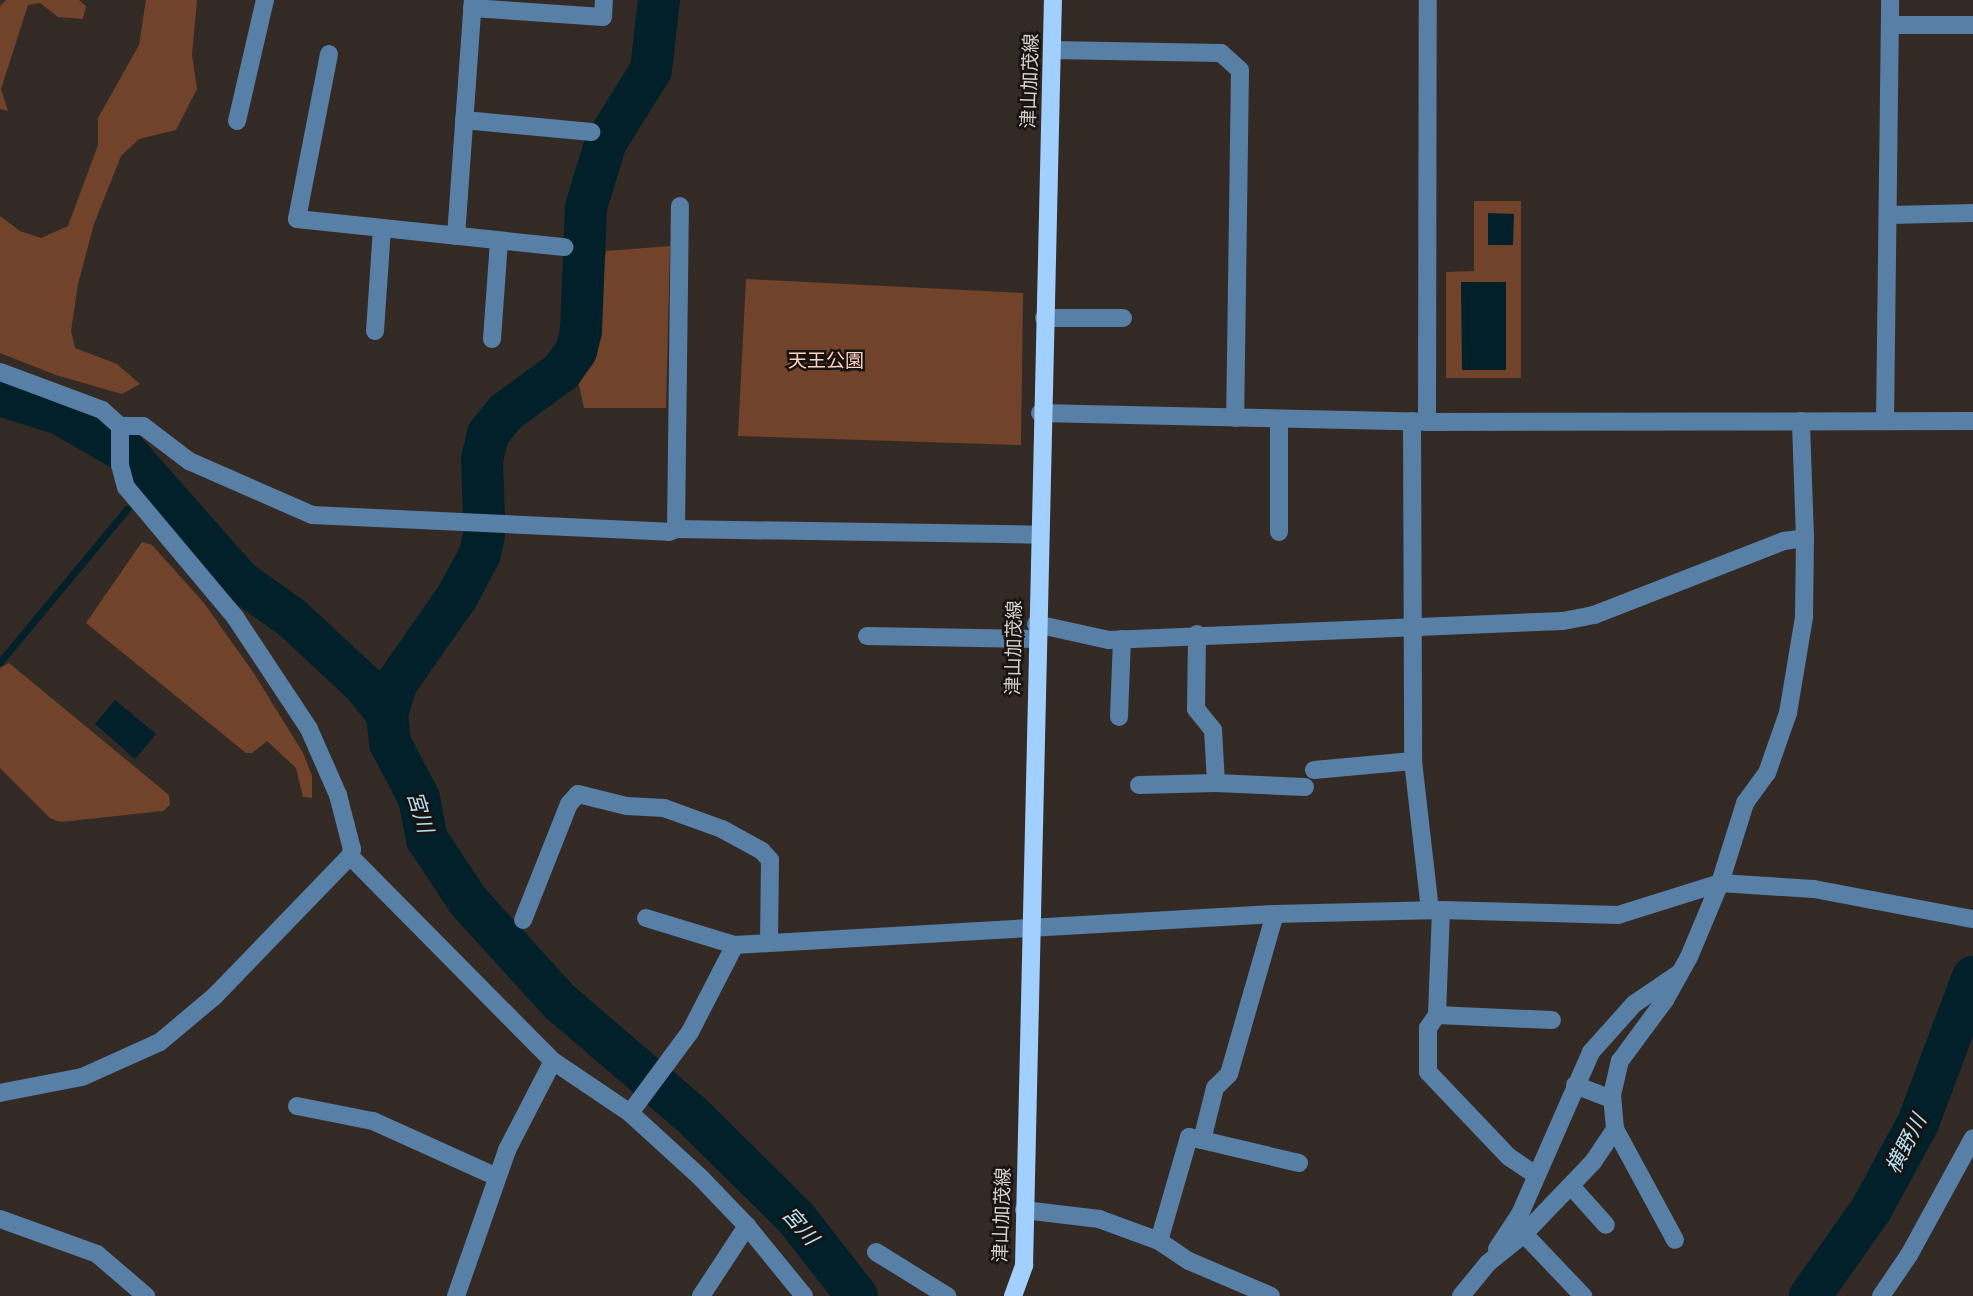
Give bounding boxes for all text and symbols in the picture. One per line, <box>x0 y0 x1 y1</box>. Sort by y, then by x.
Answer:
street label: 津山加茂線 <box>1017 33 1043 129</box>
park label: 天王公園 <box>788 350 864 372</box>
street label: 津山加茂線 <box>1002 600 1026 696</box>
water label: 宮川 <box>402 788 438 836</box>
water label: 横野川 <box>1880 1110 1932 1178</box>
street label: 津山加茂線 <box>989 1167 1015 1263</box>
water label: 宮川 <box>777 1202 823 1250</box>

